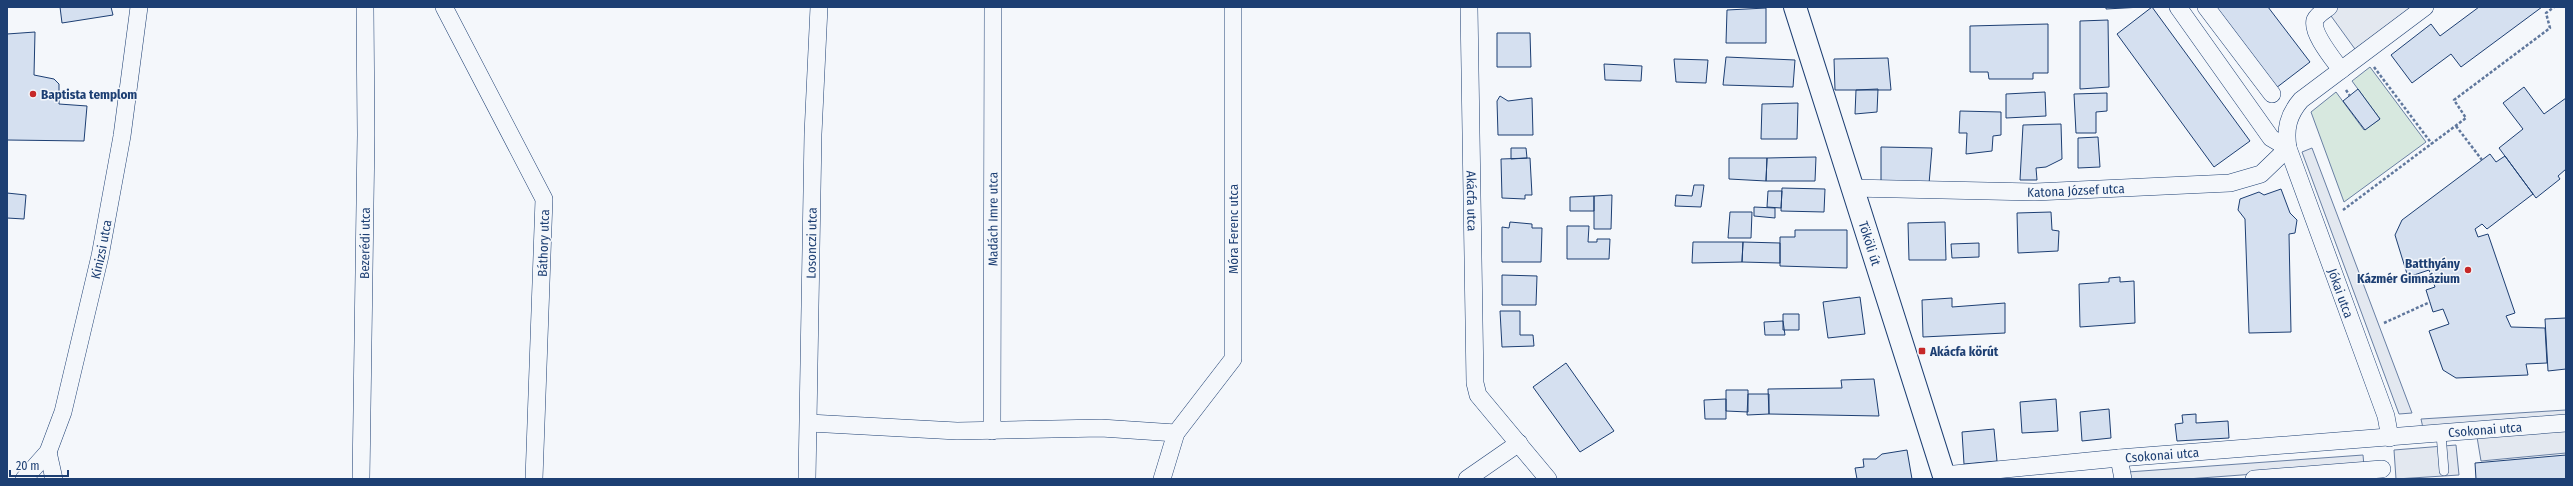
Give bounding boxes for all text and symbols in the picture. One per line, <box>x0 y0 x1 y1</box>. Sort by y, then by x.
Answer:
place label: Baptista templom <box>41 87 137 102</box>
marker: Baptista templom <box>28 89 38 99</box>
street label: Akácfa utca <box>1464 171 1480 231</box>
street label: Madách Imre utca <box>985 172 1001 266</box>
street label: Katona József utca <box>2027 181 2125 200</box>
street label: Móra Ferenc utca <box>1226 184 1241 274</box>
street label: Bezerédi utca <box>357 207 373 279</box>
street label: Losonczi utca <box>803 207 820 279</box>
street label: Báthory utca <box>535 209 552 277</box>
street label: Kinizsi utca <box>88 219 115 280</box>
street label: Tököli út <box>1856 219 1884 268</box>
place label: Batthyány Kázmér Gimnázium <box>2357 256 2461 286</box>
marker: Batthyány Kázmér Gimnázium <box>2463 265 2473 275</box>
street label: Jókai utca <box>2325 266 2356 320</box>
place label: Akácfa körút <box>1929 344 1999 359</box>
marker: Akácfa körút <box>1917 346 1927 356</box>
street label: Csokonai utca <box>2448 419 2523 440</box>
street label: Csokonai utca <box>2125 445 2200 465</box>
scale bar <box>10 452 68 478</box>
text: 20 m <box>16 459 40 473</box>

